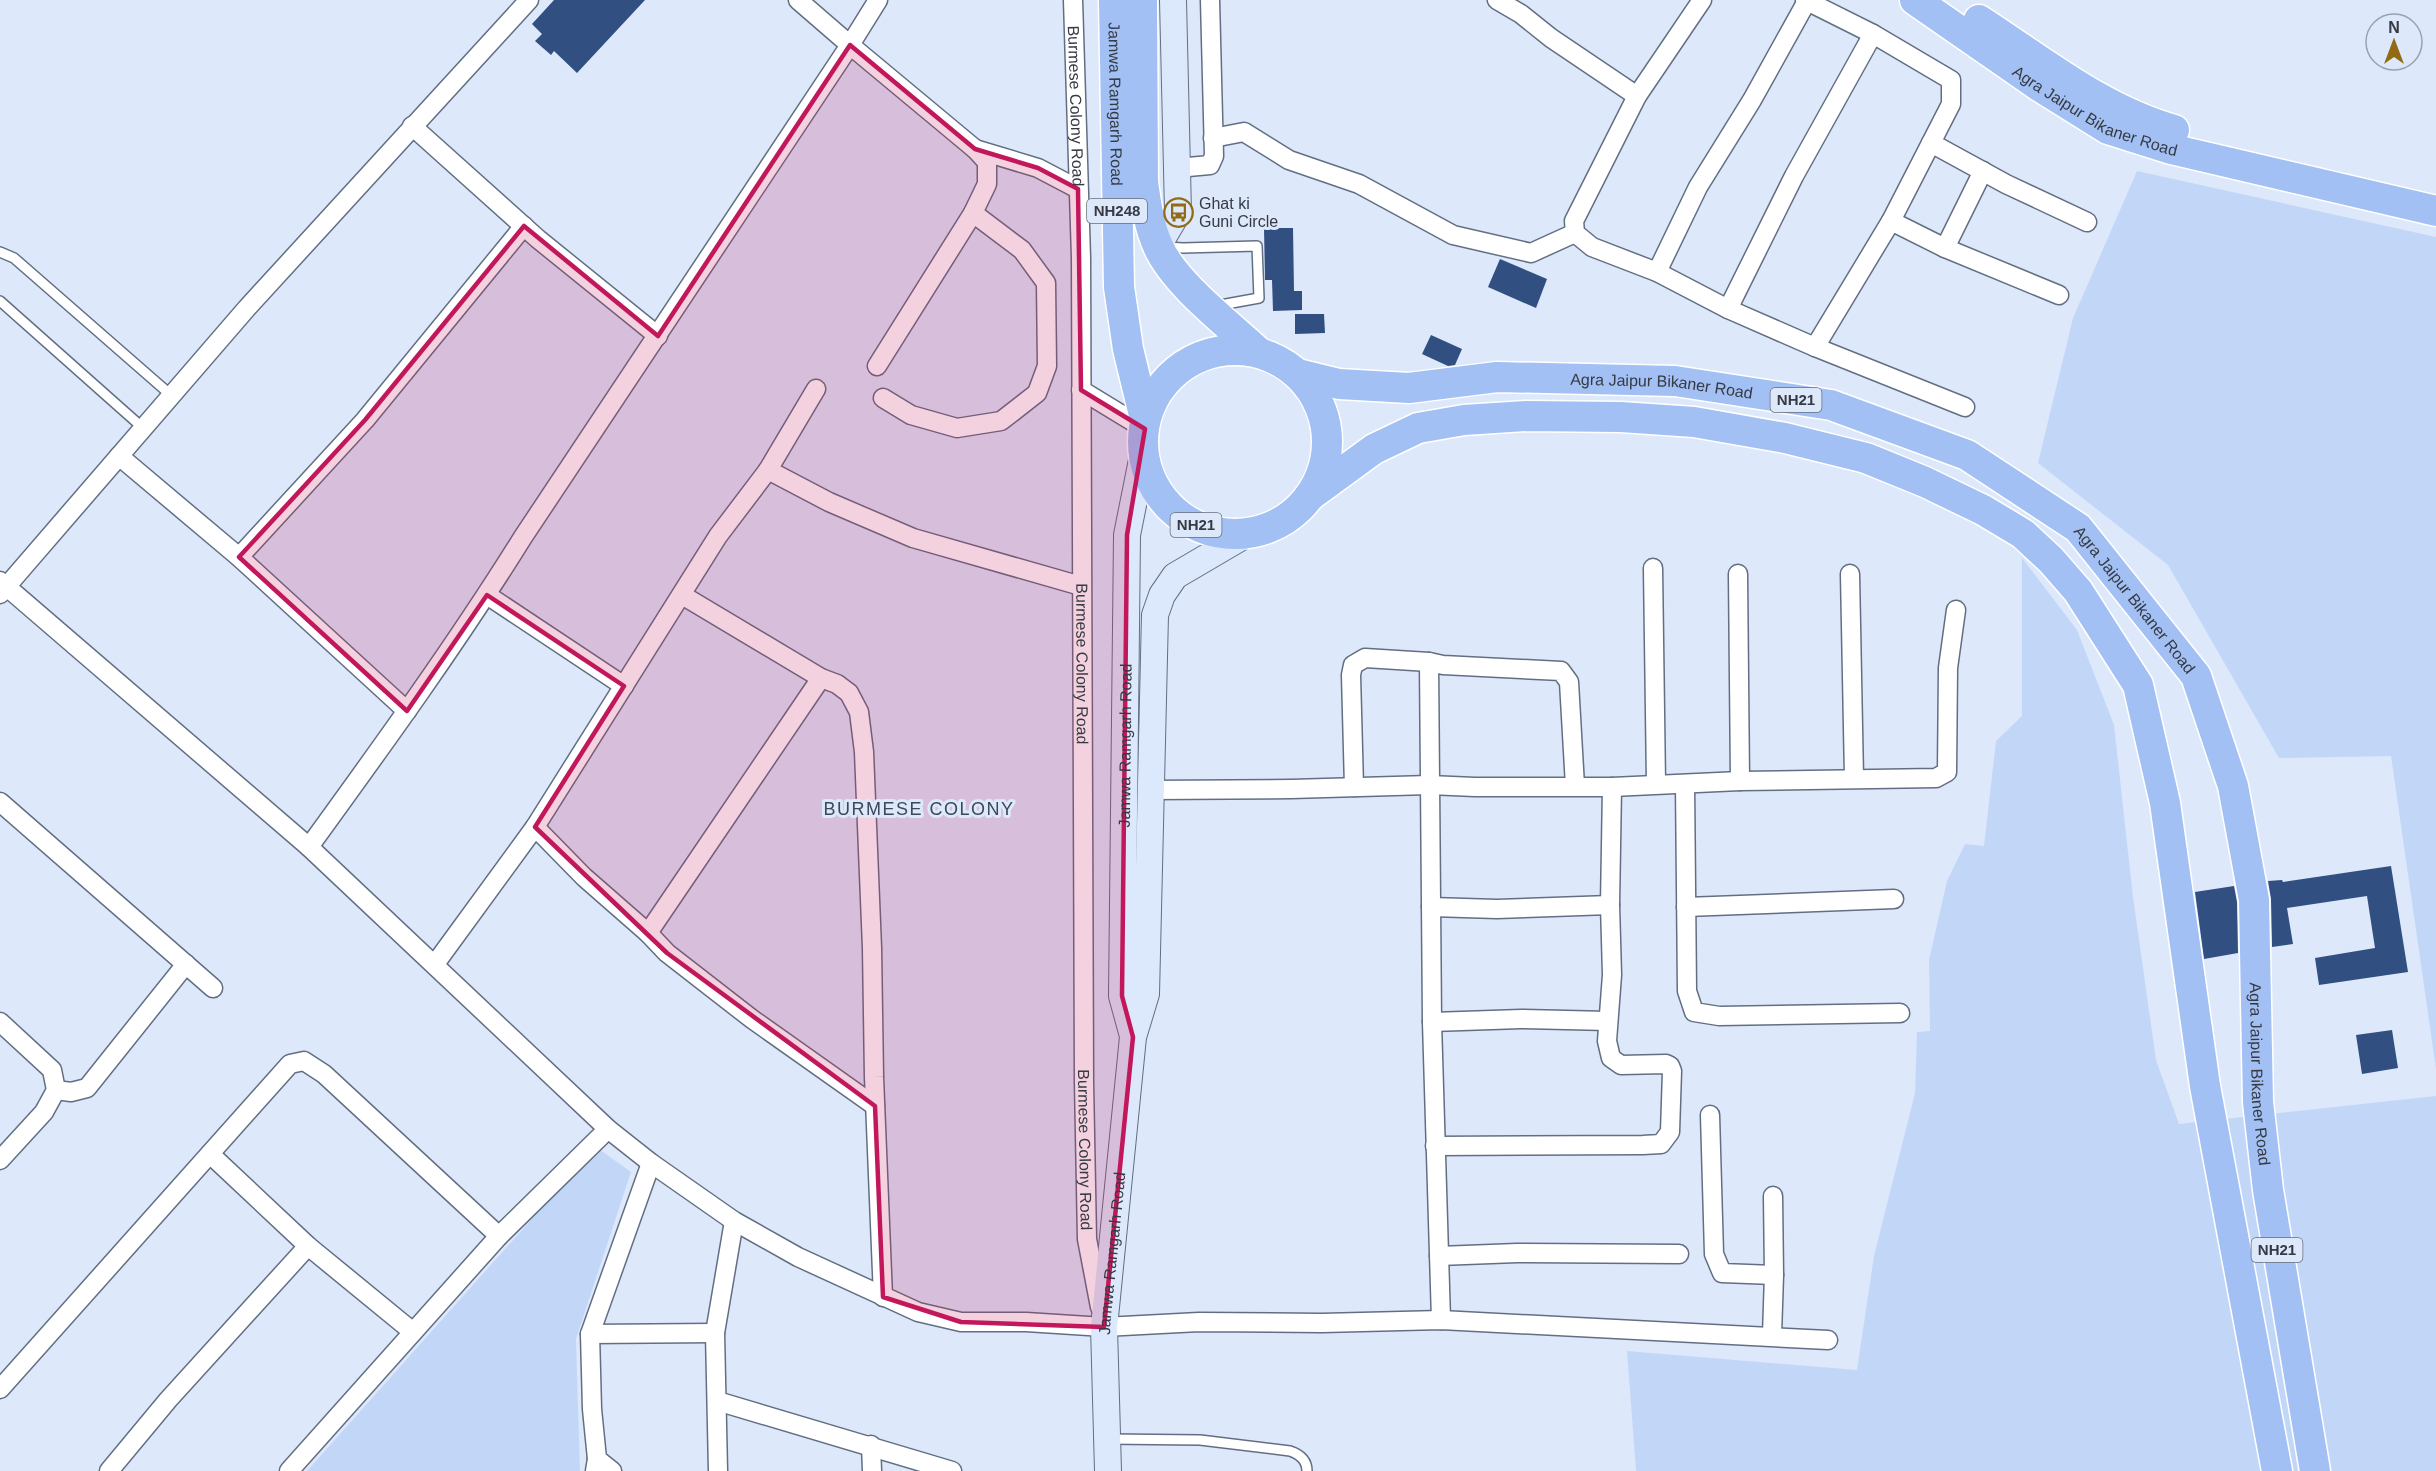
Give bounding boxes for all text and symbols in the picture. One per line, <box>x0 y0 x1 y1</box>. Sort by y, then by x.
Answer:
north arrow <box>2364 12 2424 72</box>
text: N <box>2388 19 2400 36</box>
street label: Jamwa Ramgarh Road <box>1105 22 1125 186</box>
street label: Burmese Colony Road <box>1065 25 1087 187</box>
street label: Agra Jaipur Bikaner Road <box>2010 63 2179 159</box>
place label: Ghat ki Guni Circle <box>1199 195 1278 230</box>
bus stop icon: Ghat ki Guni Circle <box>1162 196 1194 228</box>
road number: NH248 <box>1087 199 1147 223</box>
street label: Agra Jaipur Bikaner Road <box>1570 371 1754 402</box>
road number: NH21 <box>1770 388 1822 412</box>
road number: NH21 <box>1170 513 1222 537</box>
street label: Agra Jaipur Bikaner Road <box>2071 523 2198 677</box>
street label: Burmese Colony Road <box>1073 583 1091 744</box>
street label: Jamwa Ramgarh Road <box>1116 664 1135 827</box>
district label: BURMESE COLONY <box>823 799 1015 819</box>
street label: Agra Jaipur Bikaner Road <box>2247 982 2273 1166</box>
street label: Burmese Colony Road <box>1075 1069 1095 1231</box>
street label: Jamwa Ramgarh Road <box>1096 1171 1128 1335</box>
road number: NH21 <box>2252 1238 2302 1262</box>

